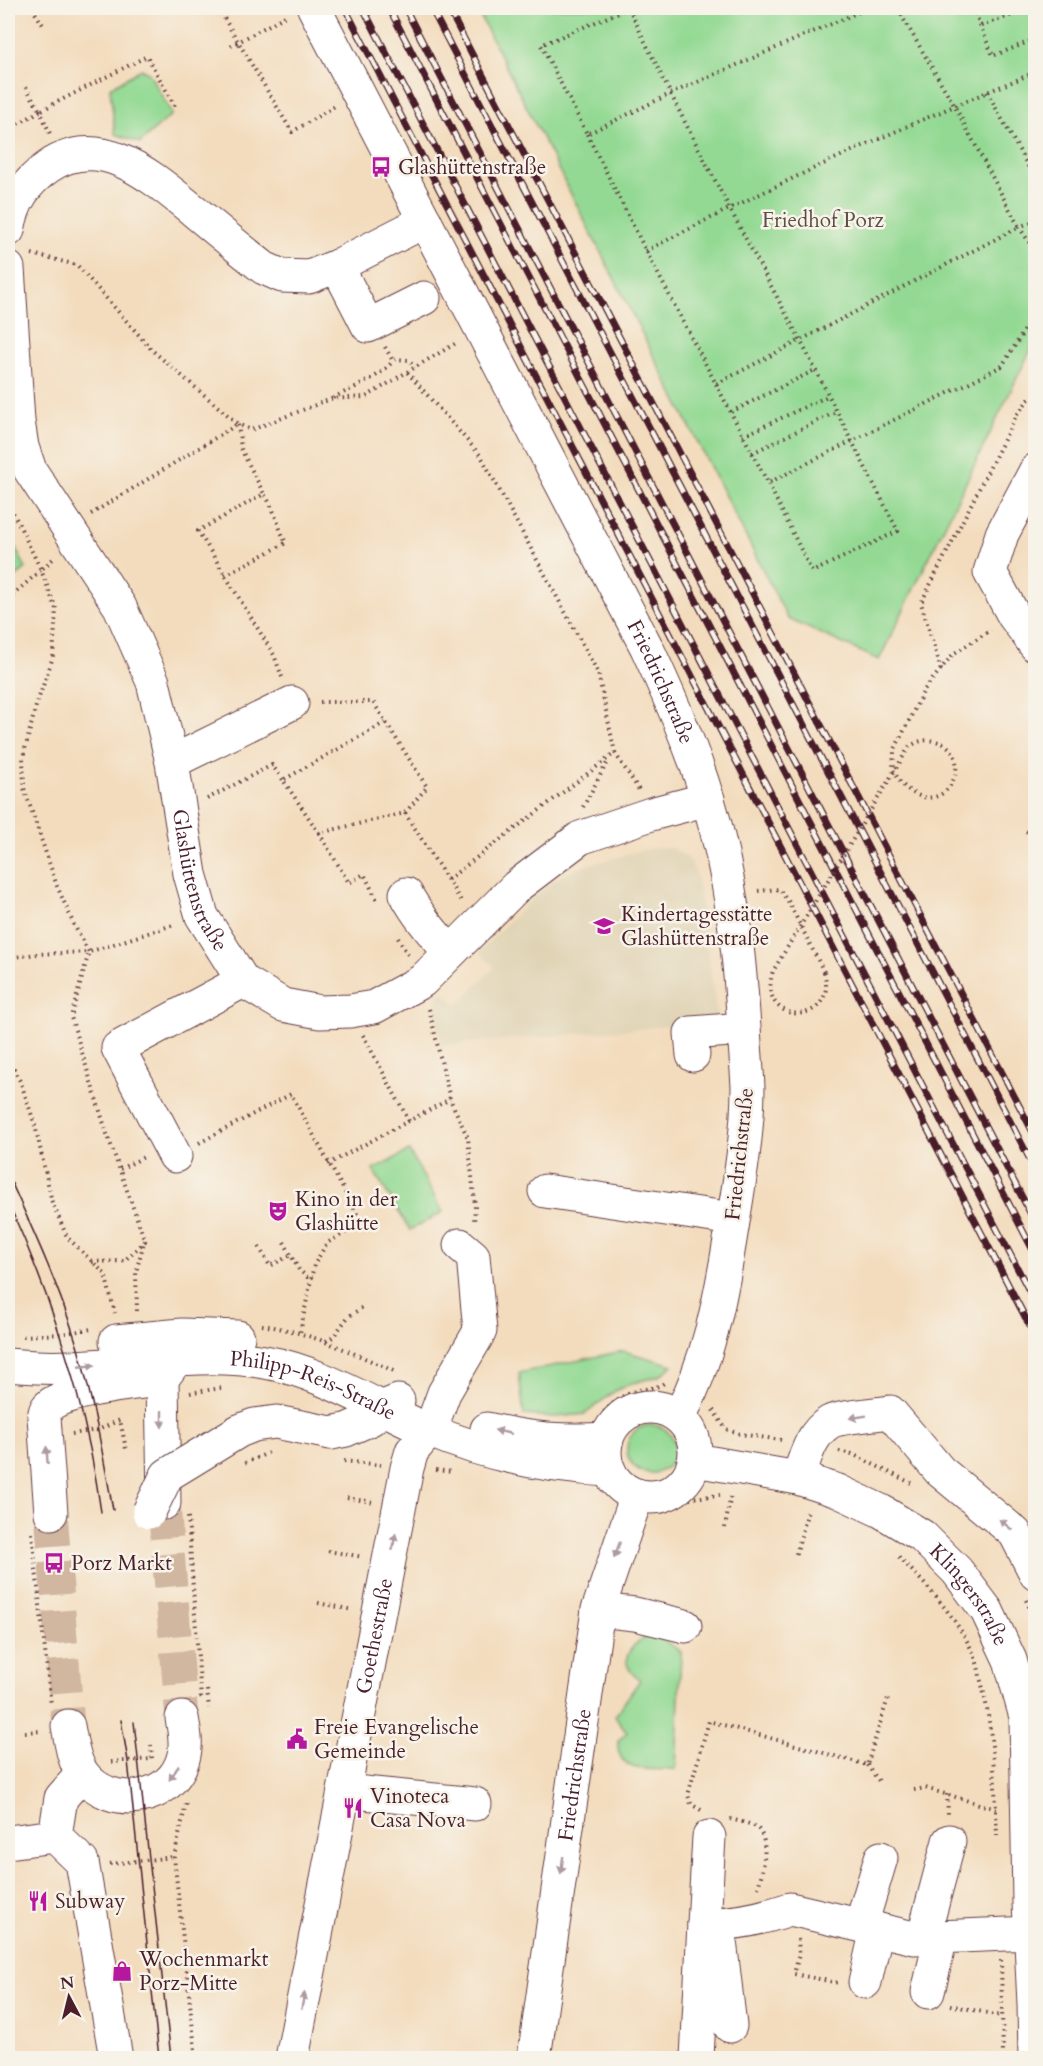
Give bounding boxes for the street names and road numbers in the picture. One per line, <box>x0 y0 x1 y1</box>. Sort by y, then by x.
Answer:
street label: Friedrichstraße <box>620 615 701 748</box>
street label: Glashüttenstraße <box>165 807 235 957</box>
street label: Friedrichstraße <box>718 1086 761 1222</box>
street label: Philipp-Reis-Straße <box>229 1344 401 1428</box>
street label: Klingerstraße <box>923 1537 1015 1650</box>
street label: Goethestraße <box>349 1575 400 1697</box>
street label: Friedrichstraße <box>551 1707 599 1843</box>

